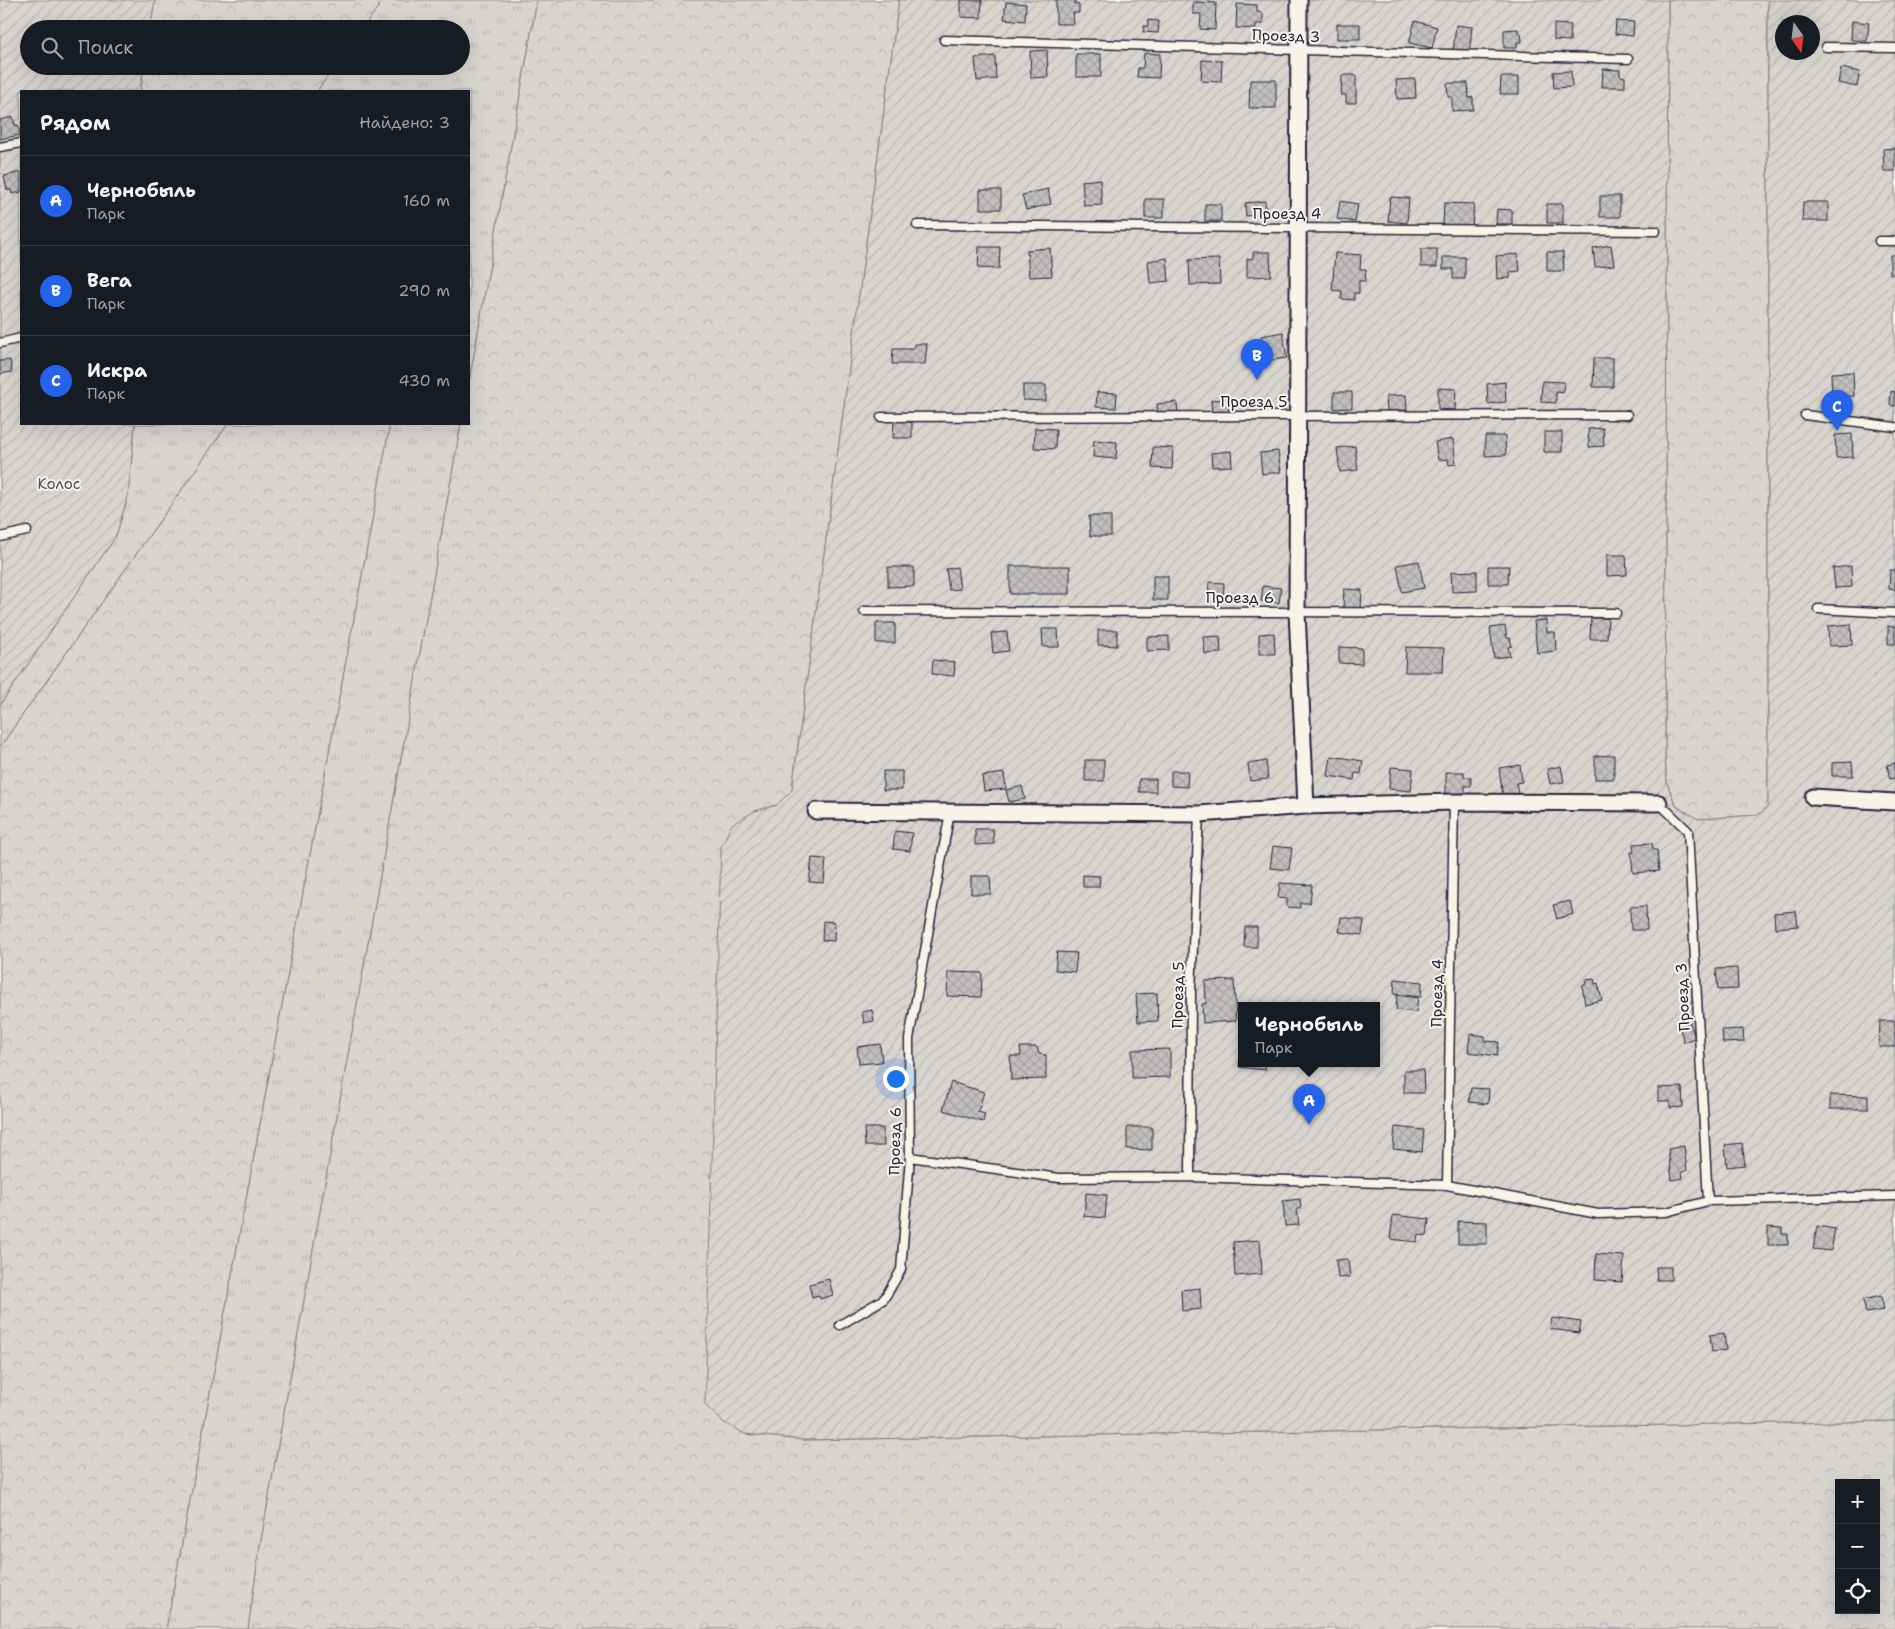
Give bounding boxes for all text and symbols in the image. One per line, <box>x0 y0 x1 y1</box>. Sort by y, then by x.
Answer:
north arrow <box>1775 15 1820 60</box>
search box <box>20 20 470 75</box>
street label: Проезд 3 <box>1251 25 1321 47</box>
icon: search <box>38 34 66 62</box>
text: Поиск <box>78 35 133 60</box>
text: Рядом <box>40 109 110 137</box>
text: Найдено: 3 <box>359 112 450 133</box>
text: Чернобыль <box>87 178 196 203</box>
text: A <box>50 190 62 211</box>
text: 160 m <box>403 190 450 211</box>
text: Парк <box>87 203 125 224</box>
street label: Проезд 4 <box>1253 204 1321 224</box>
text: Вега <box>87 268 132 293</box>
text: B <box>51 280 61 301</box>
text: 290 m <box>398 280 450 301</box>
text: Парк <box>87 293 125 314</box>
pin: B <box>1241 339 1273 380</box>
text: Искра <box>87 358 147 383</box>
text: C <box>51 370 61 391</box>
text: 430 m <box>399 370 450 391</box>
text: Парк <box>87 383 125 404</box>
pin: C <box>1821 390 1853 431</box>
street label: Проезд 5 <box>1220 392 1288 412</box>
park label: Колос <box>38 474 80 494</box>
street label: Проезд 6 <box>1206 588 1274 608</box>
street label: Проезд 4 <box>1426 959 1448 1027</box>
street label: Проезд 5 <box>1167 961 1189 1029</box>
street label: Проезд 3 <box>1671 962 1695 1032</box>
popup <box>1238 1002 1380 1067</box>
text: Чернобыль <box>1255 1012 1363 1037</box>
text: Парк <box>1255 1037 1293 1058</box>
your location <box>883 1066 909 1092</box>
pin: A <box>1293 1084 1325 1125</box>
street label: Проезд 6 <box>884 1107 906 1175</box>
map controls <box>1835 1479 1880 1614</box>
button: + <box>1835 1479 1880 1524</box>
button: − <box>1835 1524 1880 1569</box>
button: locate <box>1835 1569 1880 1614</box>

